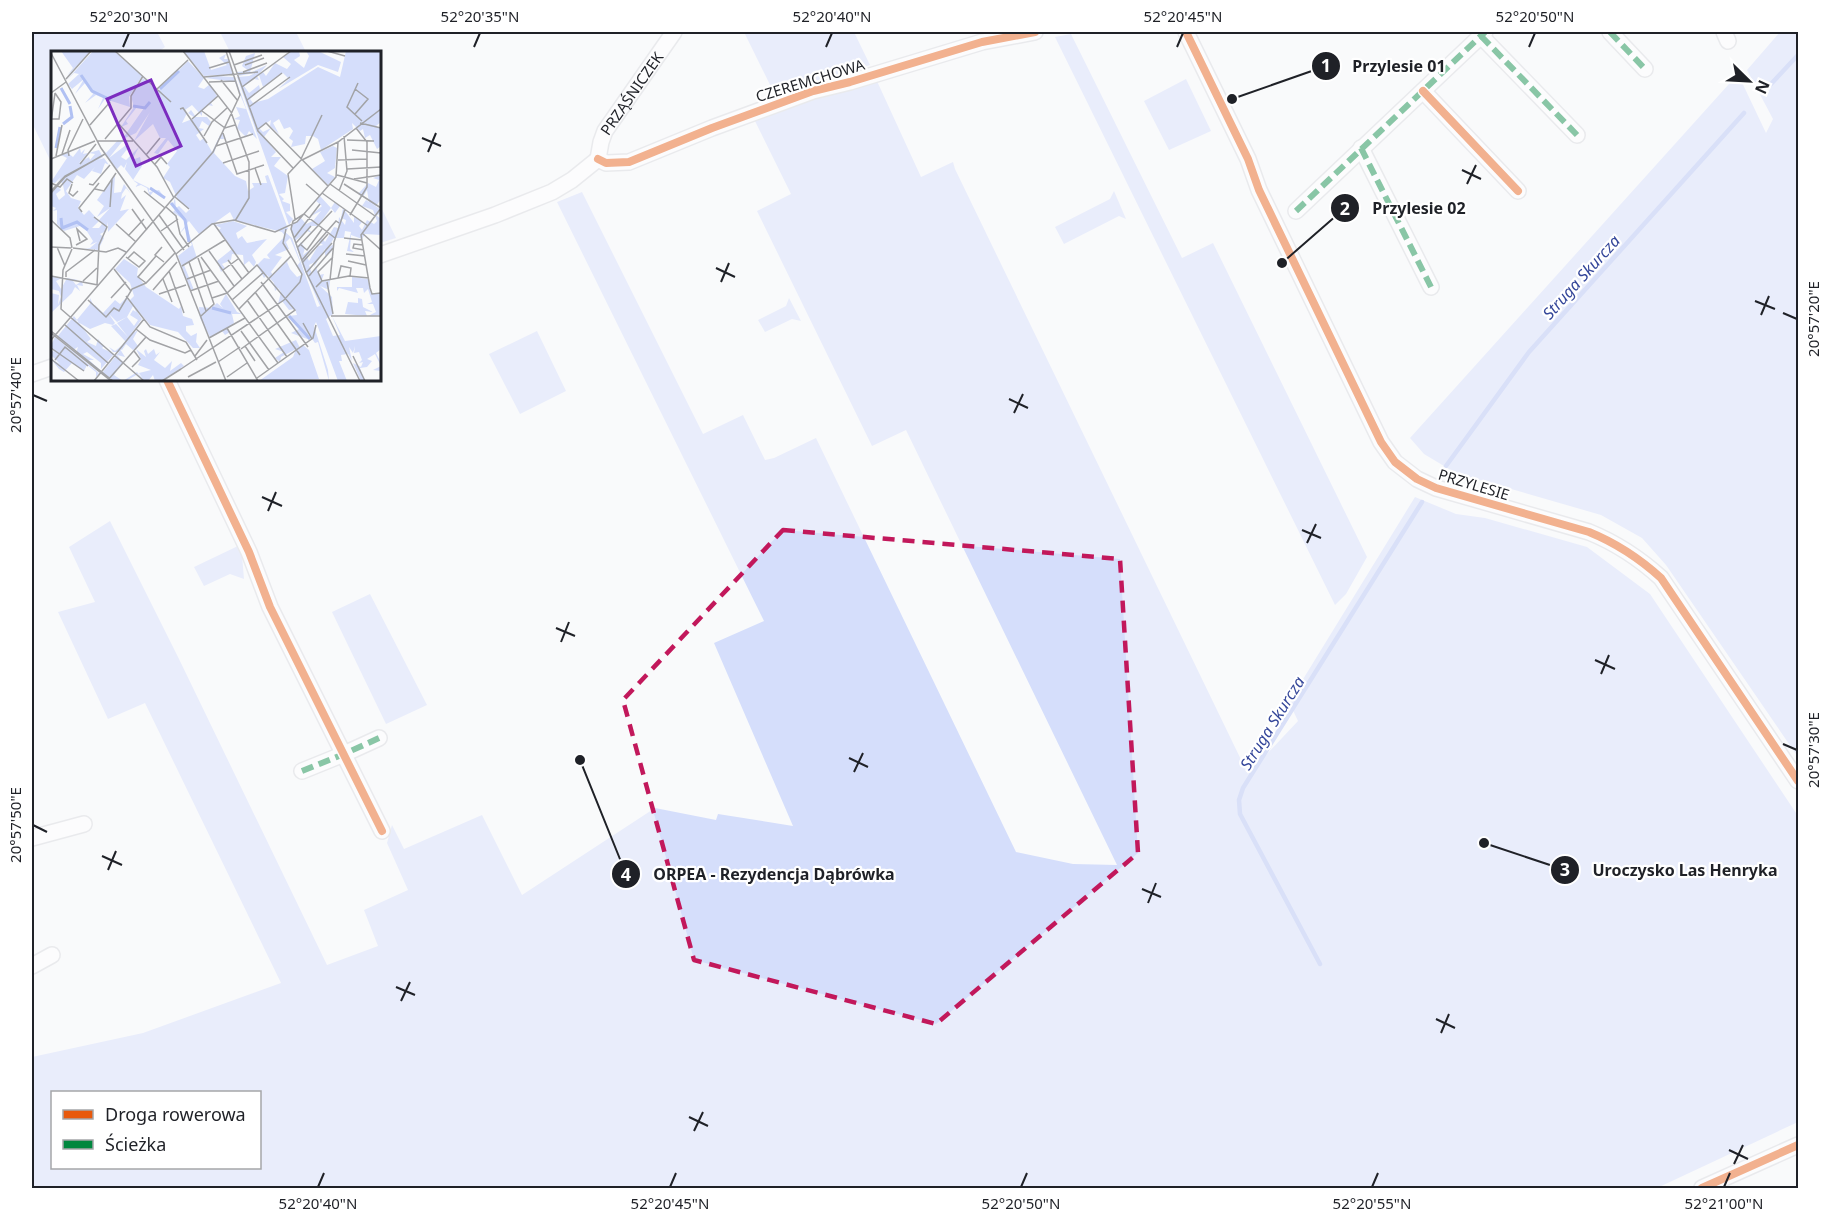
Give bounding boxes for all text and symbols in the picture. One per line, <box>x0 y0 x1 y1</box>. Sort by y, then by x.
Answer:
text: 52°20'30"N <box>90 6 168 26</box>
text: 52°20'35"N <box>441 6 519 26</box>
text: 52°20'40"N <box>793 6 871 26</box>
text: 52°20'45"N <box>1144 6 1222 26</box>
text: 52°20'50"N <box>1496 6 1574 26</box>
street label: PRZĄŚNICZEK <box>595 47 668 139</box>
callout: Przylesie 01 <box>1311 49 1458 83</box>
inset map <box>51 51 381 381</box>
north arrow <box>1719 51 1779 111</box>
text: 1 <box>1321 53 1331 77</box>
street label: CZEREMCHOWA <box>753 54 867 106</box>
text: Przylesie 01 <box>1352 55 1446 77</box>
text: N <box>1750 77 1775 98</box>
callout: Przylesie 02 <box>1330 191 1478 225</box>
text: 2 <box>1340 196 1350 220</box>
text: Przylesie 02 <box>1372 197 1466 219</box>
water label: Struga Skurcza <box>1537 230 1625 324</box>
text: 20°57'20"E <box>1803 281 1823 357</box>
text: 20°57'40"E <box>5 357 25 433</box>
street label: PRZYLESIE <box>1436 464 1512 504</box>
water label: Struga Skurcza <box>1235 672 1309 774</box>
text: 20°57'30"E <box>1803 712 1823 788</box>
text: 20°57'50"E <box>5 787 25 863</box>
callout: Uroczysko Las Henryka <box>1550 853 1789 887</box>
callout: ORPEA - Rezydencja Dąbrówka <box>611 857 906 891</box>
text: 3 <box>1560 857 1570 881</box>
text: Uroczysko Las Henryka <box>1592 859 1778 881</box>
text: 4 <box>621 862 631 886</box>
text: ORPEA - Rezydencja Dąbrówka <box>653 863 895 885</box>
legend <box>51 1091 261 1169</box>
text: Droga rowerowa <box>105 1102 246 1126</box>
text: Ścieżka <box>105 1132 166 1156</box>
text: 52°20'40"N <box>279 1193 357 1213</box>
text: 52°20'45"N <box>631 1193 709 1213</box>
text: 52°20'50"N <box>982 1193 1060 1213</box>
text: 52°20'55"N <box>1333 1193 1411 1213</box>
text: 52°21'00"N <box>1685 1193 1763 1213</box>

